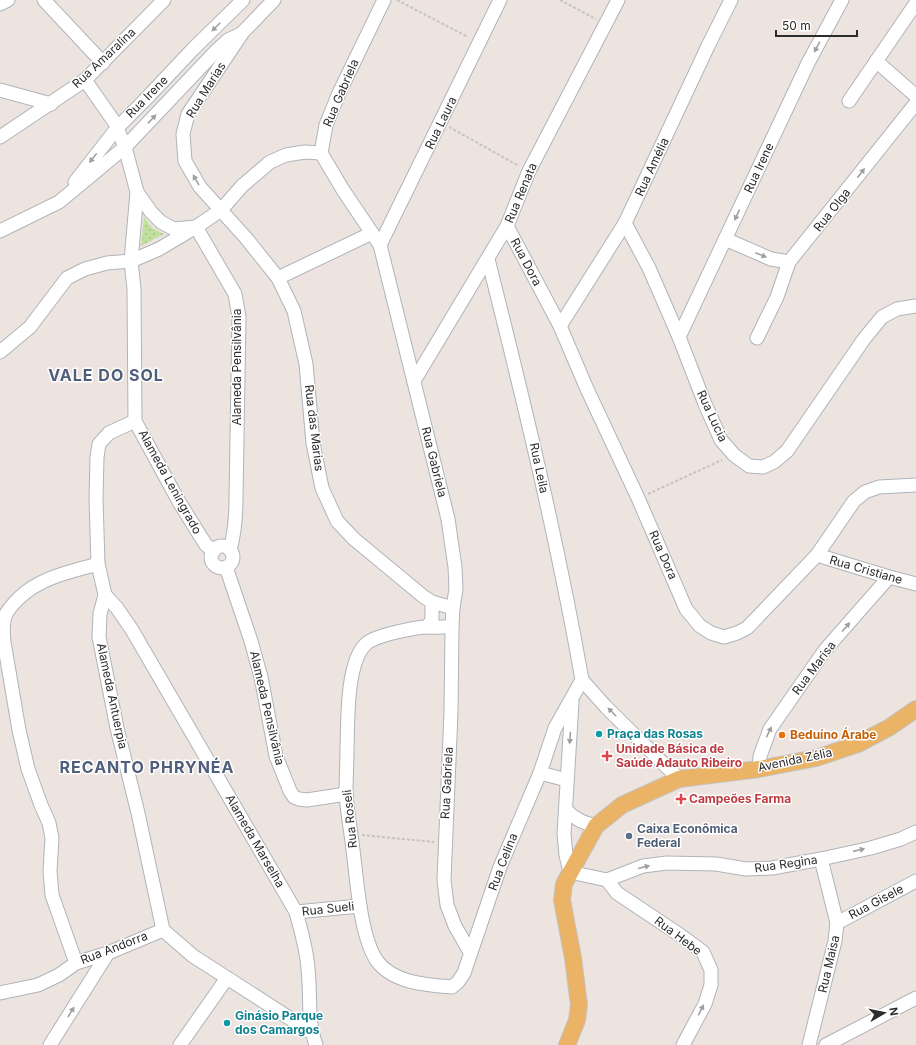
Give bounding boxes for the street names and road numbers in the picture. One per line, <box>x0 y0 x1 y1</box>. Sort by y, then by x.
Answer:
street label: Rua Amaralina <box>69 24 139 91</box>
street label: Rua Gabriela <box>320 57 362 129</box>
street label: Rua Marias <box>182 59 229 121</box>
street label: Rua Irene <box>122 72 171 121</box>
street label: Rua Laura <box>421 94 460 152</box>
street label: Rua Amélia <box>631 135 672 199</box>
street label: Rua Irene <box>740 140 777 195</box>
street label: Rua Renata <box>501 160 540 225</box>
street label: Rua Olga <box>810 185 853 234</box>
street label: Rua Dora <box>508 235 545 288</box>
street label: Alameda Pensilvânia <box>229 309 244 425</box>
street label: Rua das Marias <box>302 384 327 472</box>
street label: Rua Lucia <box>694 388 731 444</box>
street label: Rua Gabriela <box>418 425 450 499</box>
street label: Alameda Leningrado <box>136 427 205 537</box>
street label: Rua Leila <box>527 441 552 495</box>
street label: Rua Dora <box>646 528 681 582</box>
street label: Rua Cristiane <box>828 552 904 587</box>
street label: Rua Marisa <box>789 638 839 697</box>
street label: Alameda Antuerpia <box>94 642 131 750</box>
street label: Alameda Pensilvânia <box>247 649 288 767</box>
street label: Avenida Zélia <box>756 744 833 775</box>
street label: Rua Gabriela <box>437 747 456 819</box>
street label: Rua Roseli <box>339 789 360 849</box>
street label: Alameda Marselha <box>223 792 288 890</box>
street label: Rua Celina <box>485 831 520 893</box>
street label: Rua Regina <box>753 852 818 875</box>
street label: Rua Gisele <box>846 881 906 922</box>
street label: Rua Sueli <box>301 898 355 919</box>
street label: Rua Hebe <box>652 913 705 958</box>
street label: Rua Andorra <box>78 928 150 967</box>
street label: Rua Maisa <box>815 934 842 994</box>

